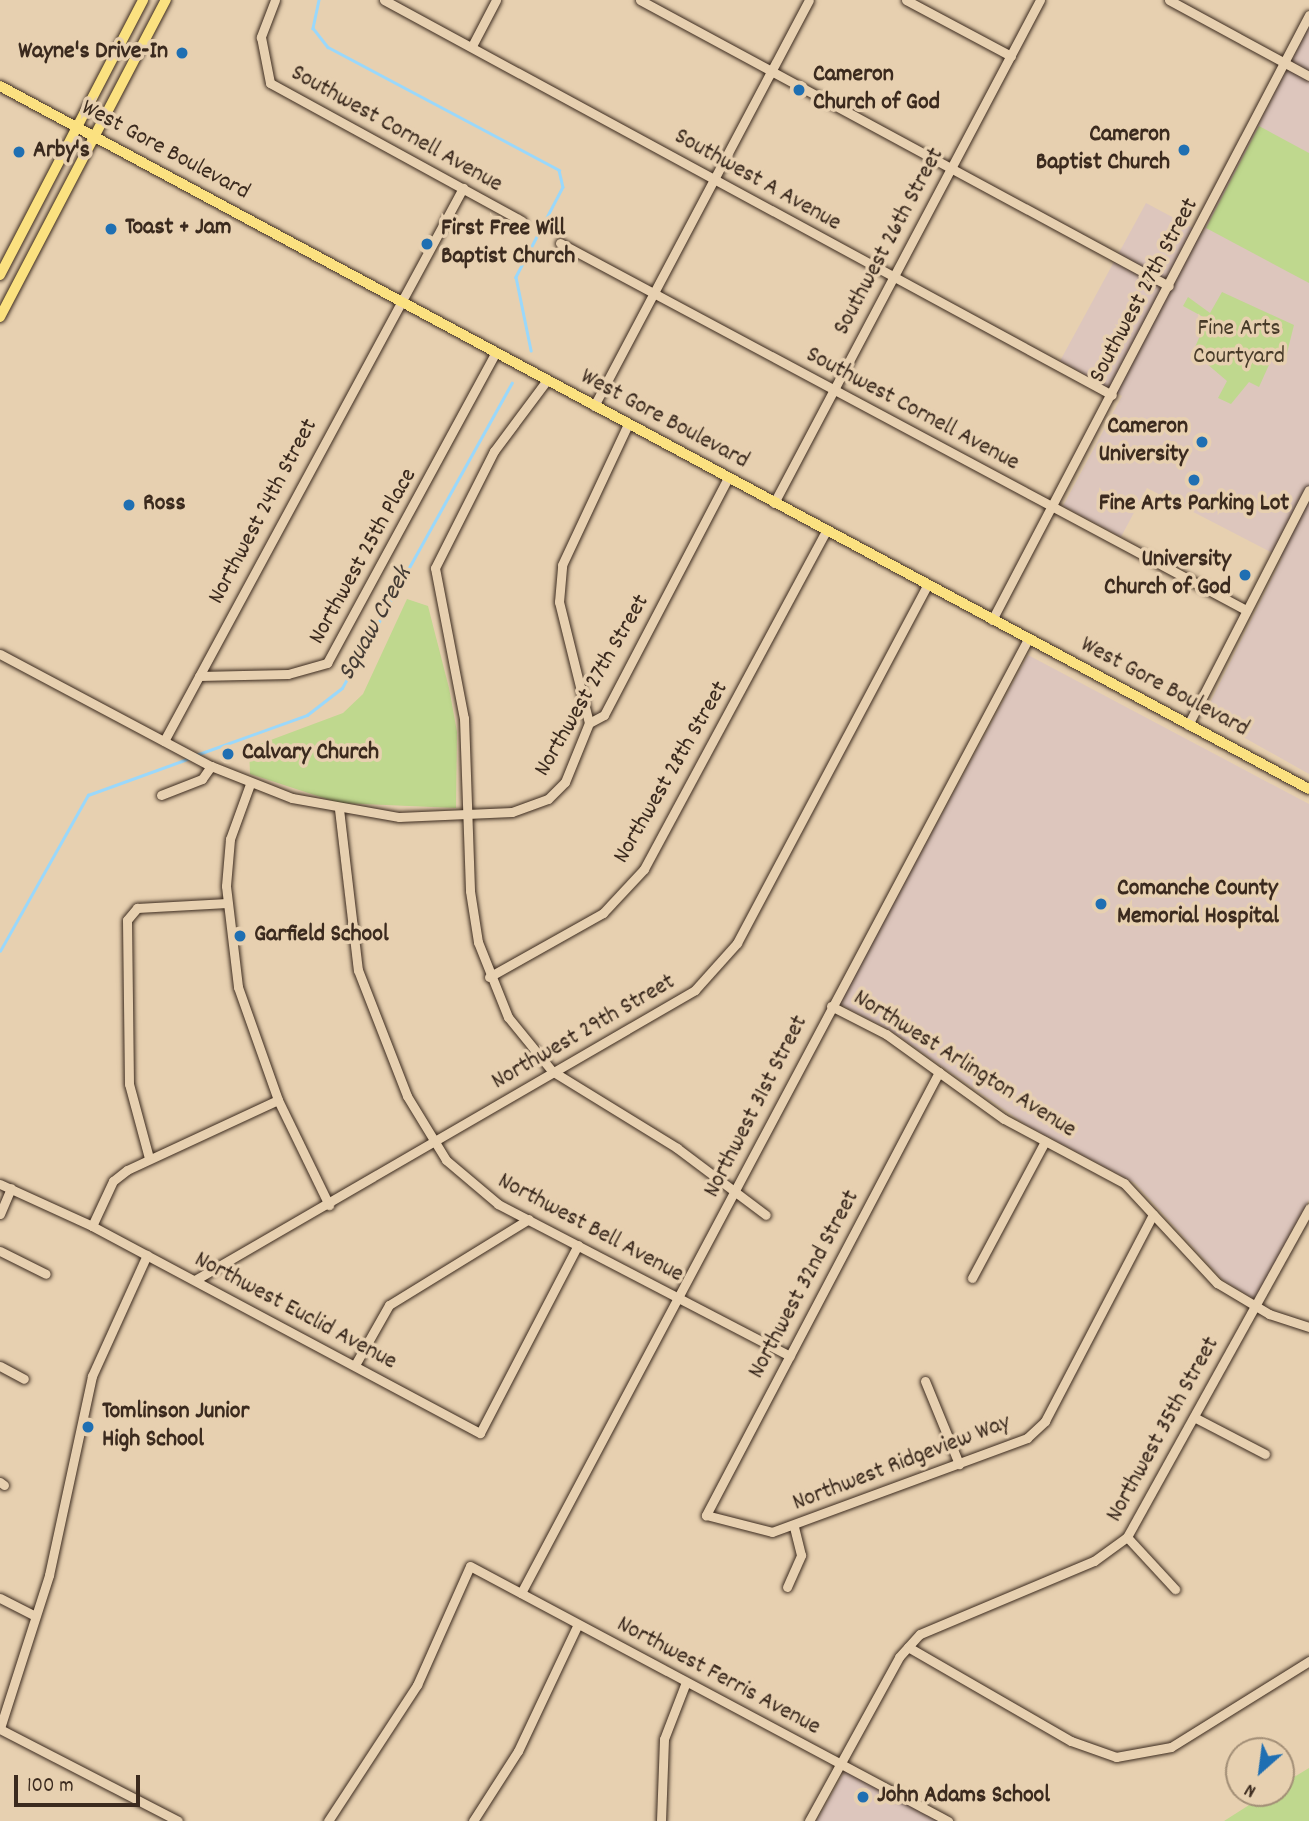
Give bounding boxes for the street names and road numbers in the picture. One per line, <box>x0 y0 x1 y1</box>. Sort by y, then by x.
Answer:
street label: Southwest Cornell Avenue <box>285 60 507 200</box>
street label: West Gore Boulevard <box>76 94 254 208</box>
street label: Southwest A Avenue <box>669 123 845 239</box>
street label: Southwest 26th Street <box>828 143 952 341</box>
street label: Southwest 27th Street <box>1084 194 1206 388</box>
street label: Southwest Cornell Avenue <box>800 342 1024 478</box>
street label: West Gore Boulevard <box>575 363 753 477</box>
street label: Northwest 24th Street <box>203 414 325 610</box>
street label: Northwest 25th Place <box>304 464 424 650</box>
street label: Northwest 27th Street <box>529 590 657 782</box>
street label: West Gore Boulevard <box>1075 631 1253 745</box>
street label: Northwest 28th Street <box>608 677 736 869</box>
street label: Northwest 29th Street <box>487 969 681 1097</box>
street label: Northwest Arlington Avenue <box>847 985 1081 1145</box>
street label: Northwest 31st Street <box>699 1011 815 1203</box>
street label: Northwest Bell Avenue <box>492 1168 688 1290</box>
street label: Northwest 32nd Street <box>743 1186 867 1384</box>
street label: Northwest Euclid Avenue <box>189 1246 401 1378</box>
street label: Northwest 35th Street <box>1101 1332 1227 1528</box>
street label: Northwest Ridgeview Way <box>789 1409 1015 1519</box>
street label: Northwest Ferris Avenue <box>611 1611 825 1743</box>

